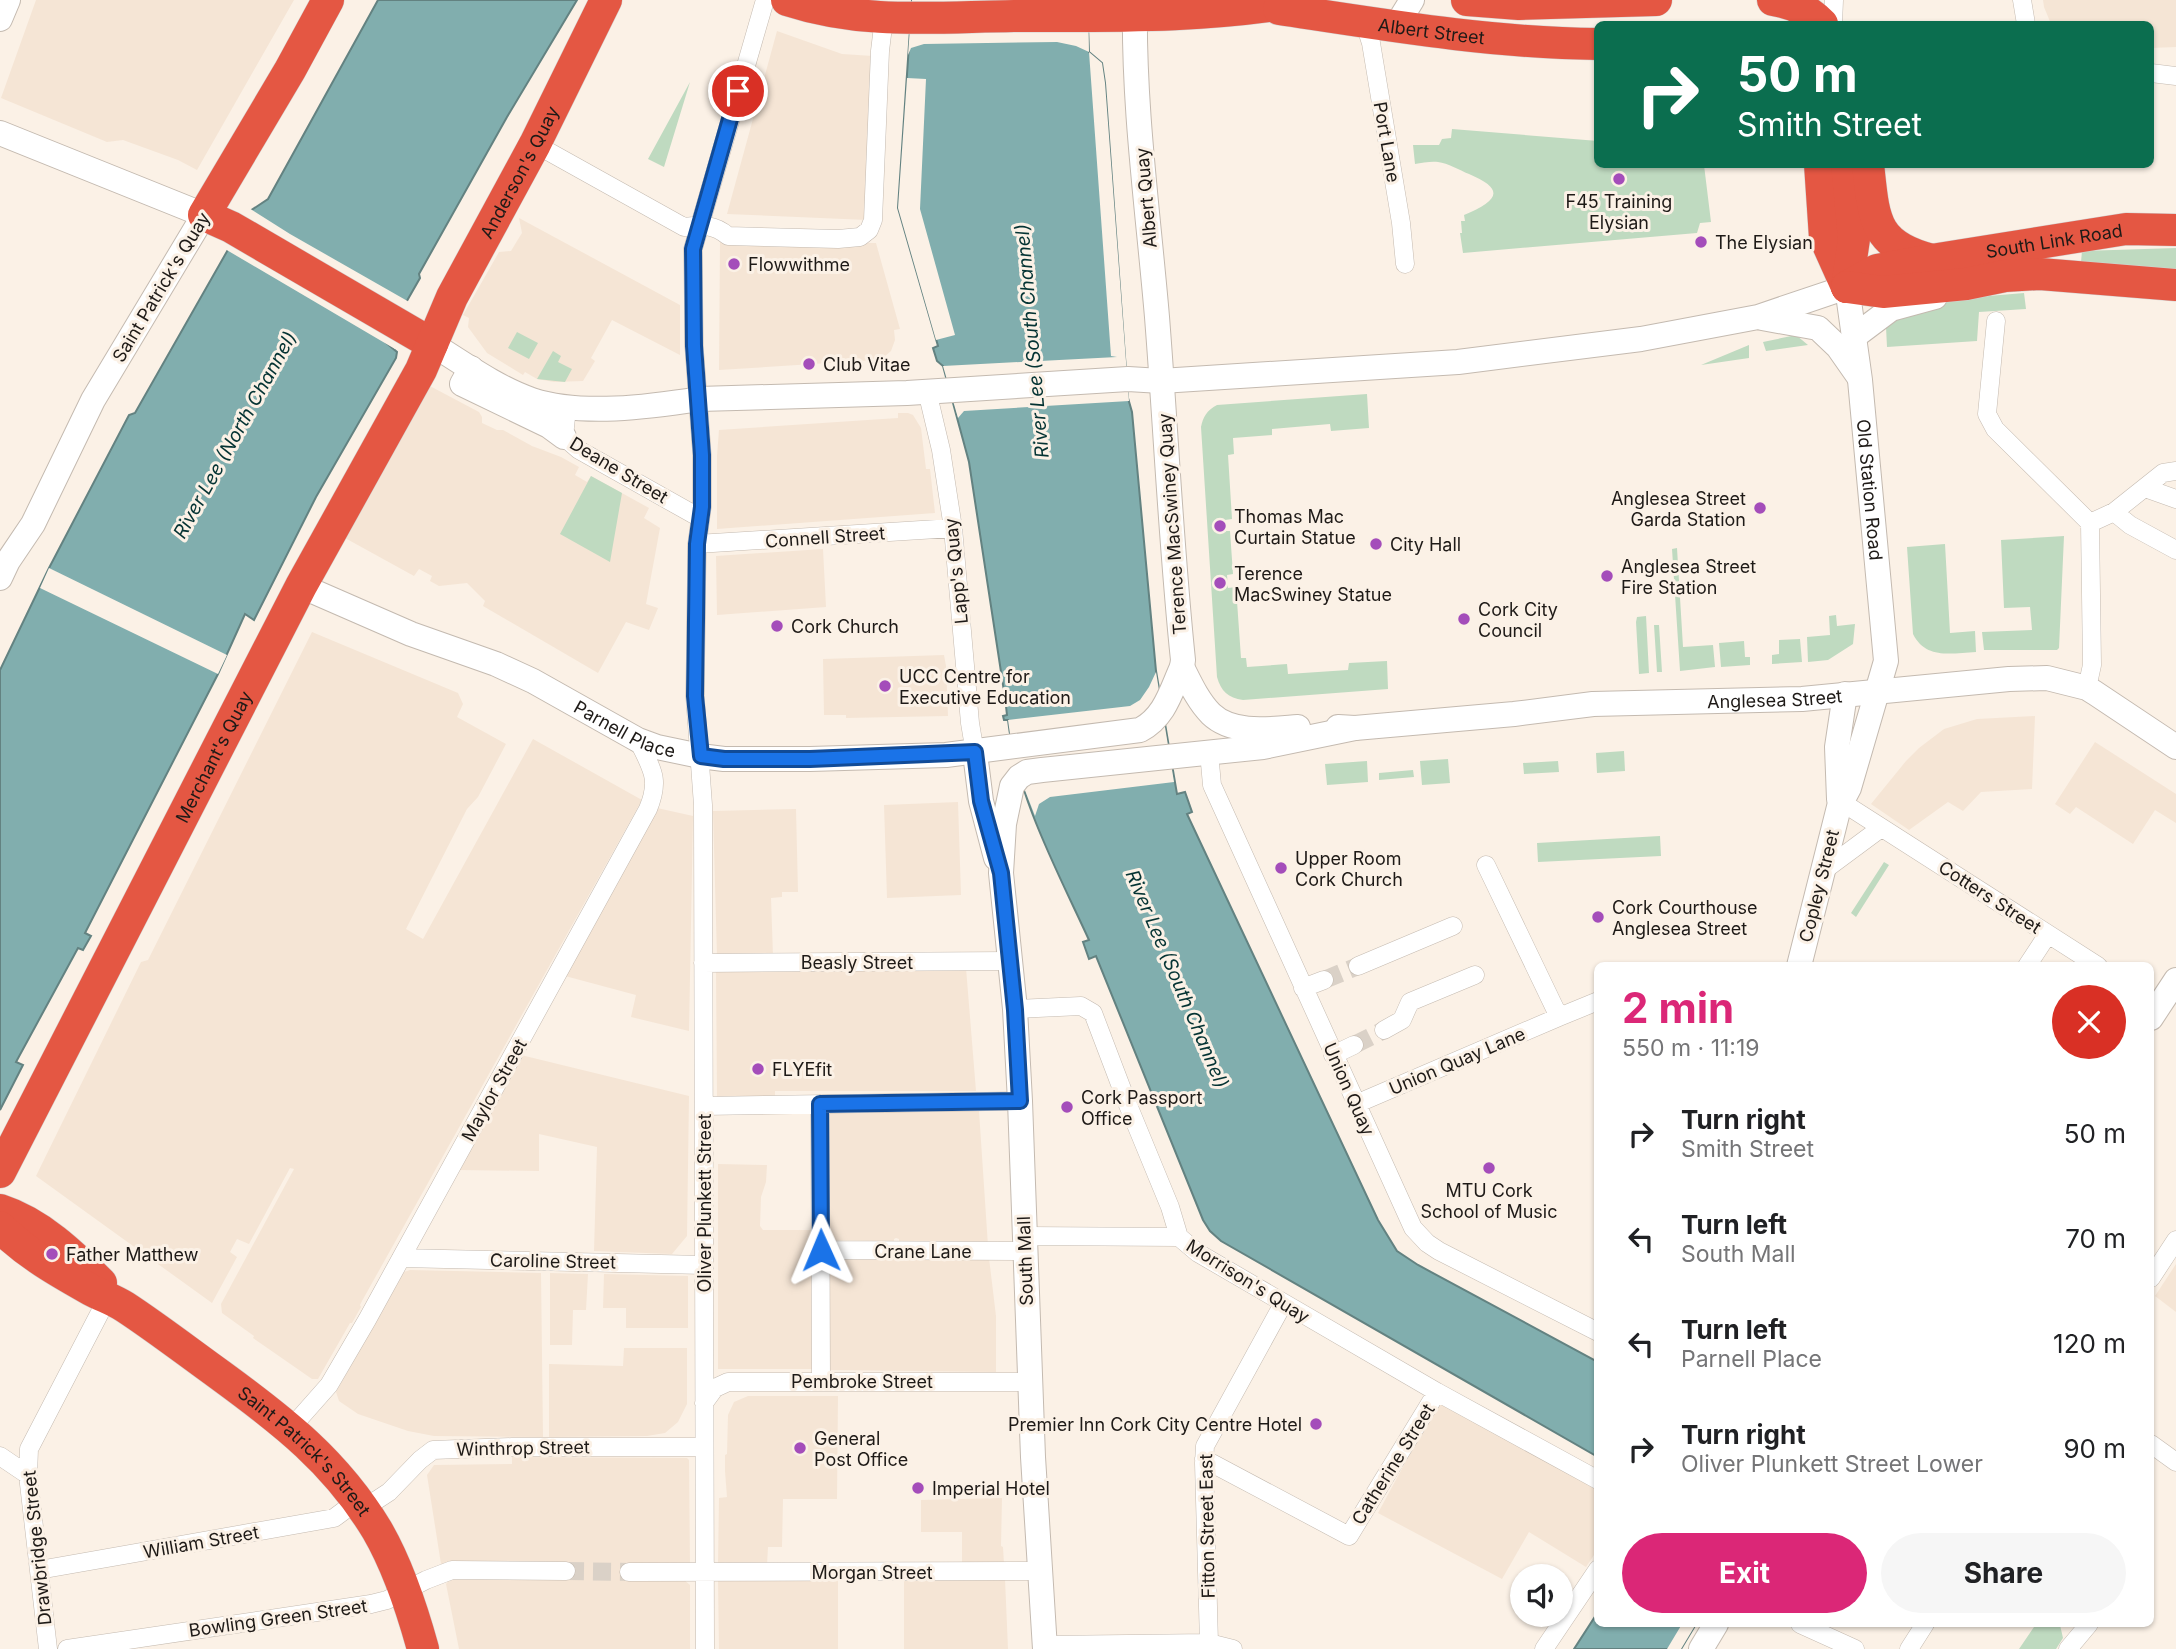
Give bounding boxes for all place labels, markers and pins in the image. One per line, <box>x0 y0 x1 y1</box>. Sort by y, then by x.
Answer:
pin <box>708 61 768 121</box>
marker: F45 Training Elysian <box>1611 171 1627 187</box>
place label: F45 Training Elysian <box>1566 191 1672 233</box>
place label: The Elysian <box>1715 232 1813 253</box>
marker: The Elysian <box>1693 234 1709 250</box>
place label: Flowwithme <box>748 254 850 275</box>
marker: Flowwithme <box>726 256 742 272</box>
place label: Club Vitae <box>823 354 911 375</box>
marker: Club Vitae <box>801 356 817 372</box>
place label: Anglesea Street Garda Station <box>1611 488 1746 530</box>
marker: Anglesea Street Garda Station <box>1752 500 1768 516</box>
place label: Thomas Mac Curtain Statue <box>1234 506 1356 548</box>
marker: Thomas Mac Curtain Statue <box>1212 518 1228 534</box>
place label: City Hall <box>1390 534 1461 555</box>
marker: City Hall <box>1368 536 1384 552</box>
place label: Anglesea Street Fire Station <box>1621 556 1756 598</box>
place label: Terence MacSwiney Statue <box>1234 563 1392 605</box>
marker: Anglesea Street Fire Station <box>1599 568 1615 584</box>
marker: Terence MacSwiney Statue <box>1212 575 1228 591</box>
place label: Cork City Council <box>1478 599 1558 641</box>
marker: Cork City Council <box>1456 611 1472 627</box>
place label: Cork Church <box>791 616 899 637</box>
marker: Cork Church <box>769 618 785 634</box>
place label: UCC Centre for Executive Education <box>899 666 1071 708</box>
marker: UCC Centre for Executive Education <box>877 678 893 694</box>
place label: Upper Room Cork Church <box>1295 848 1403 890</box>
marker: Upper Room Cork Church <box>1273 860 1289 876</box>
place label: Cork Courthouse Anglesea Street <box>1612 897 1758 939</box>
marker: Cork Courthouse Anglesea Street <box>1590 909 1606 925</box>
place label: FLYEfit <box>772 1059 832 1080</box>
marker: FLYEfit <box>750 1061 766 1077</box>
place label: Cork Passport Office <box>1081 1087 1202 1129</box>
marker: Cork Passport Office <box>1059 1099 1075 1115</box>
marker: MTU Cork School of Music <box>1481 1160 1497 1176</box>
place label: MTU Cork School of Music <box>1420 1180 1558 1222</box>
place label: Father Matthew <box>66 1244 199 1265</box>
marker: Father Matthew <box>44 1246 60 1262</box>
place label: Premier Inn Cork City Centre Hotel <box>1008 1414 1302 1435</box>
marker: Premier Inn Cork City Centre Hotel <box>1308 1416 1324 1432</box>
place label: General Post Office <box>814 1428 908 1470</box>
marker: General Post Office <box>792 1440 808 1456</box>
place label: Imperial Hotel <box>932 1478 1050 1499</box>
marker: Imperial Hotel <box>910 1480 926 1496</box>

